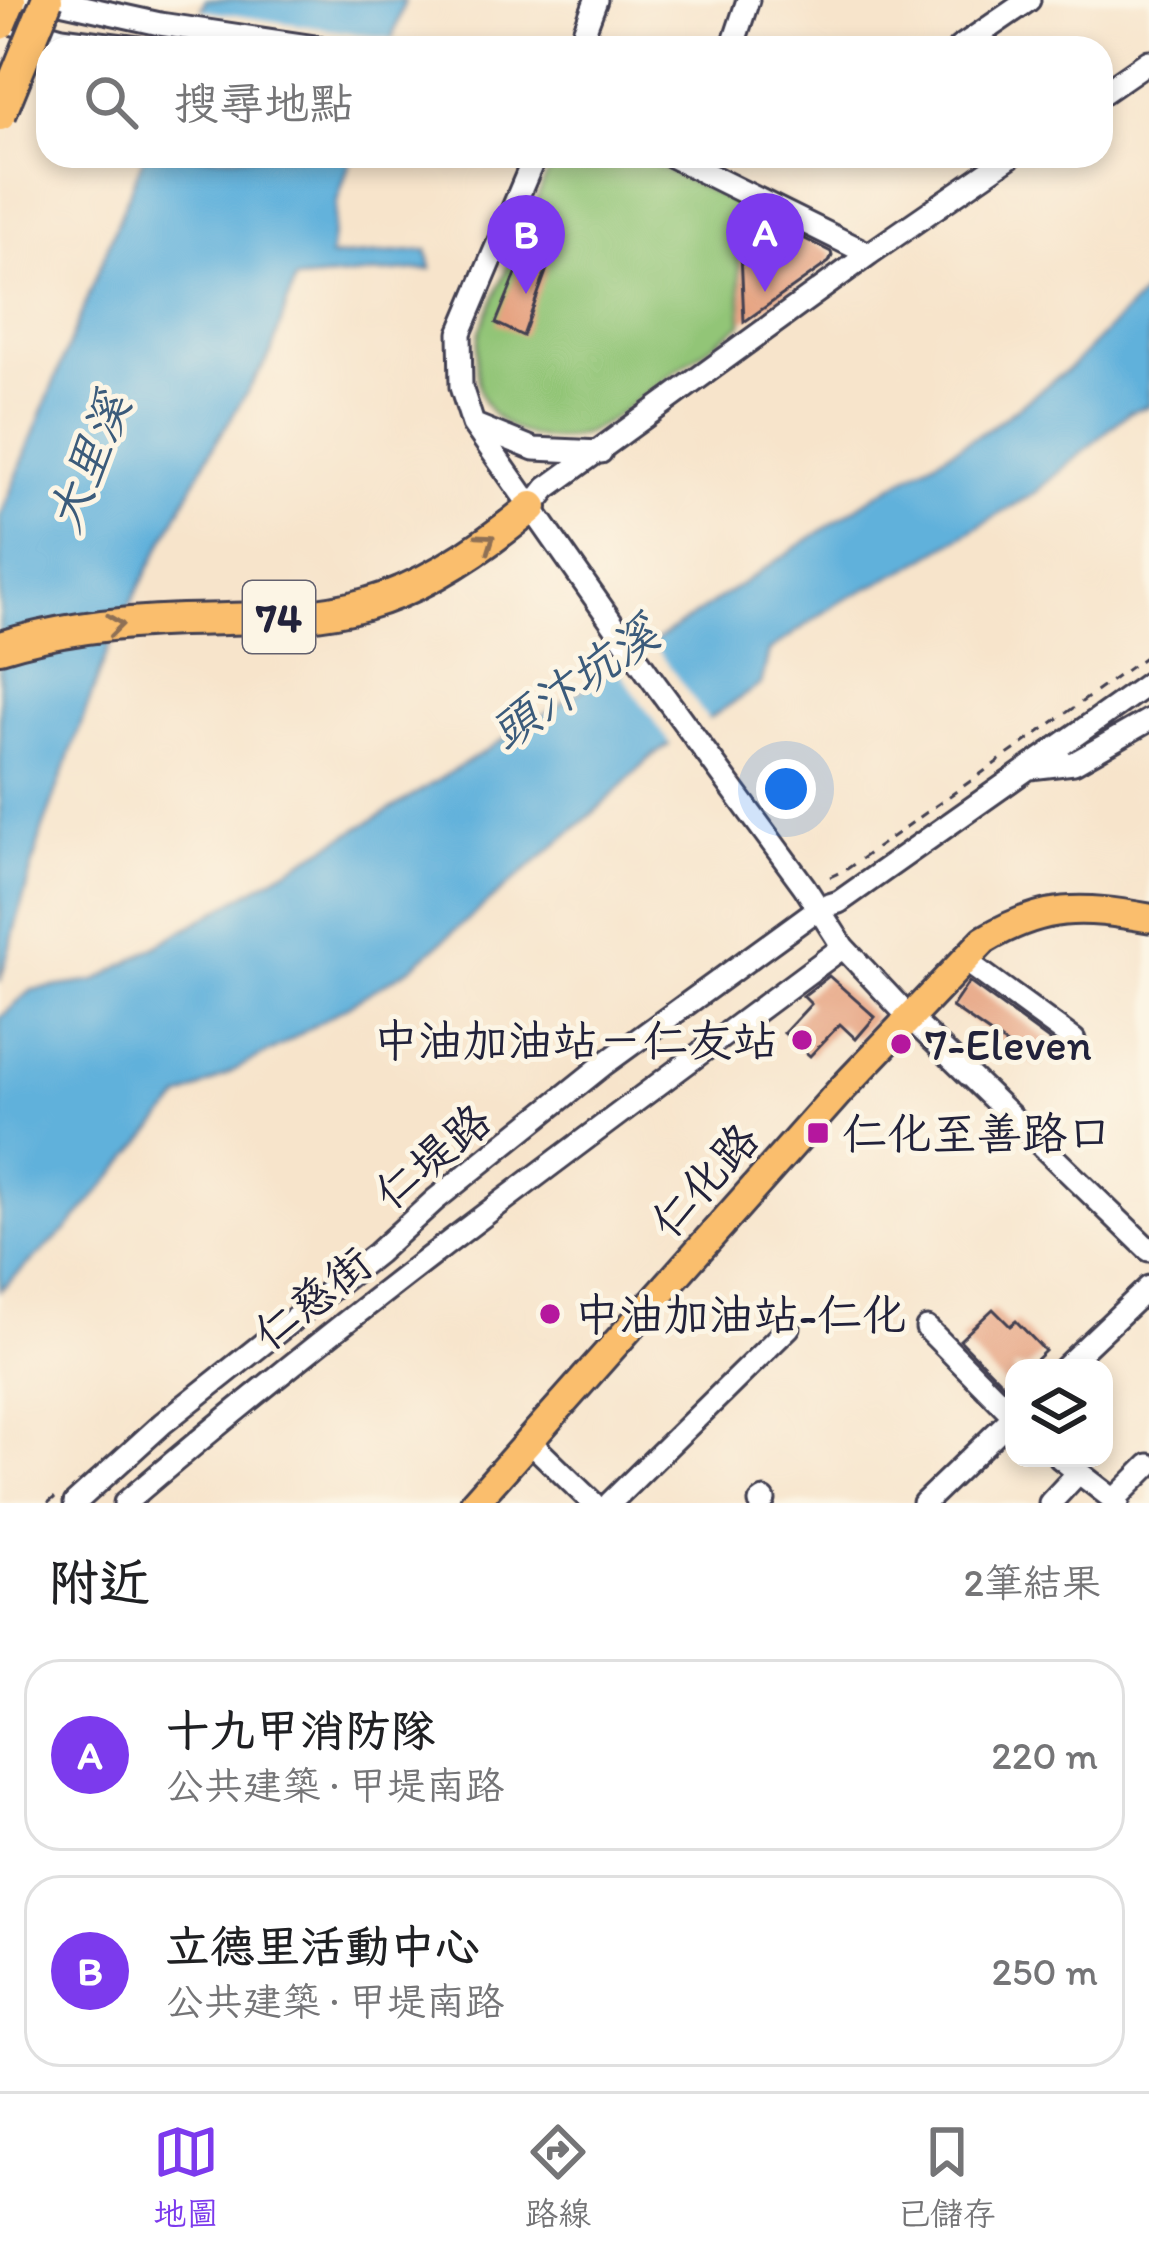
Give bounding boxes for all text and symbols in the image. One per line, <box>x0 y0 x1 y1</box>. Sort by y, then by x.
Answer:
search box <box>36 36 1113 168</box>
icon: search <box>78 69 144 135</box>
text: 搜尋地點 <box>174 76 354 130</box>
pin: A <box>726 193 804 292</box>
pin: B <box>487 195 565 294</box>
water label: 大里溪 <box>34 382 143 540</box>
one-way arrow <box>474 533 496 555</box>
road number: 74 <box>243 581 315 653</box>
water label: 頭汴坑溪 <box>479 601 672 761</box>
one-way arrow <box>105 612 124 638</box>
your location <box>756 759 816 819</box>
place label: 中油加油站－仁友站 <box>373 1013 778 1067</box>
place label: 7-Eleven <box>925 1017 1092 1071</box>
marker: 中油加油站－仁友站 <box>789 1027 815 1053</box>
marker: 7-Eleven <box>888 1031 914 1057</box>
street label: 仁堤路 <box>363 1092 501 1220</box>
place label: 仁化至善路口 <box>842 1106 1112 1160</box>
street label: 仁化路 <box>639 1112 769 1248</box>
marker: 仁化至善路口 <box>805 1120 831 1146</box>
street label: 仁慈街 <box>242 1235 382 1361</box>
place label: 中油加油站-仁化 <box>574 1287 907 1341</box>
marker: 中油加油站-仁化 <box>537 1301 563 1327</box>
map controls <box>1005 1359 1113 1467</box>
button: layers <box>1005 1359 1113 1467</box>
text: 附近 <box>48 1552 150 1613</box>
text: 2筆結果 <box>963 1559 1101 1606</box>
text: 十九甲消防隊 <box>165 1703 435 1757</box>
text: A <box>78 1732 102 1779</box>
text: 220 m <box>991 1732 1098 1779</box>
text: 公共建築 · 甲堤南路 <box>165 1762 504 1809</box>
text: 立德里活動中心 <box>165 1919 480 1973</box>
text: B <box>77 1948 103 1995</box>
text: 250 m <box>991 1948 1098 1995</box>
text: 公共建築 · 甲堤南路 <box>165 1978 504 2025</box>
tab: 地圖 <box>153 2119 219 2234</box>
tab: 路線 <box>525 2119 591 2234</box>
tab: 已儲存 <box>897 2119 996 2234</box>

